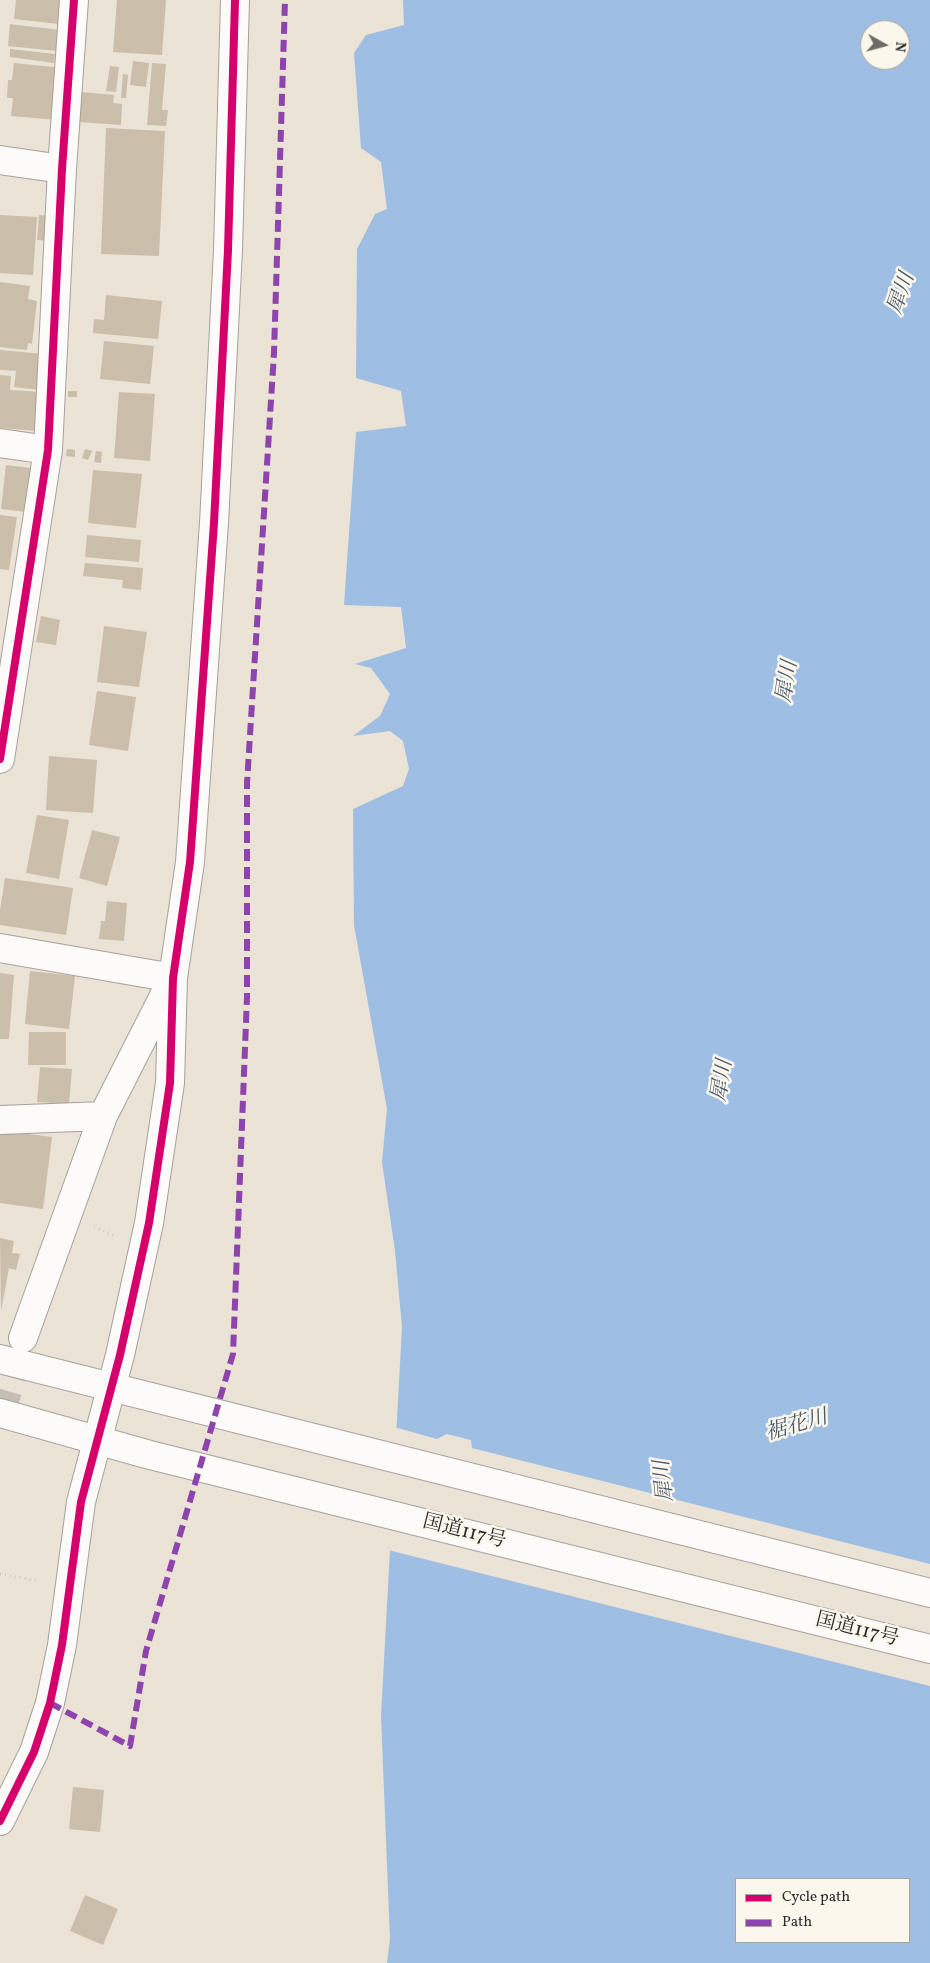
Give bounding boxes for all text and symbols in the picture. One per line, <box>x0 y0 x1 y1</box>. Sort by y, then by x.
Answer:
north arrow <box>860 20 910 70</box>
text: N <box>889 41 909 53</box>
water label: 犀川 <box>884 270 922 318</box>
water label: 犀川 <box>773 659 805 705</box>
water label: 犀川 <box>708 1058 740 1104</box>
water label: 裾花川 <box>763 1406 831 1448</box>
water label: 犀川 <box>651 1459 681 1503</box>
street label: 国道117号 <box>420 1511 508 1555</box>
street label: 国道117号 <box>813 1609 901 1653</box>
legend <box>735 1878 910 1943</box>
text: Cycle path <box>782 1887 850 1908</box>
text: Path <box>782 1912 812 1933</box>

